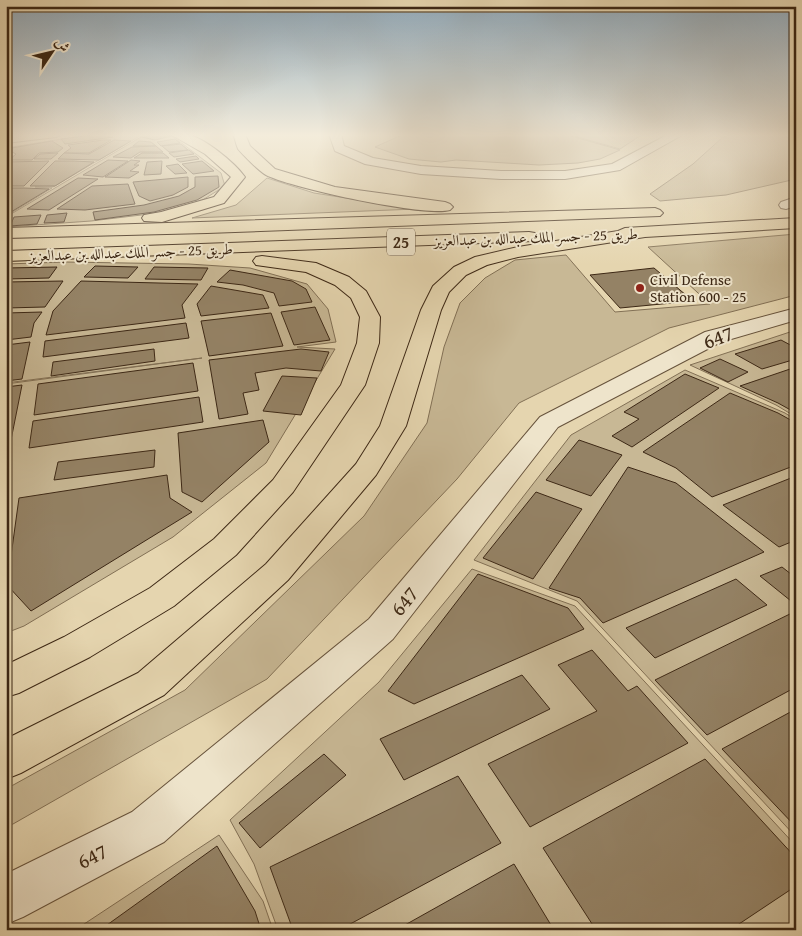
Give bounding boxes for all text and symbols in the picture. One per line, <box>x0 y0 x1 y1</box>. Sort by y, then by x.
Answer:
north arrow <box>28 28 78 78</box>
text: ش <box>50 33 75 56</box>
street label: طريق 25 - جسر الملك عبدالله بن عبدالعزيز <box>432 223 638 251</box>
road number: 25 <box>387 228 415 256</box>
street label: طريق 25 - جسر الملك عبدالله بن عبدالعزيز <box>27 238 233 266</box>
place label: Civil Defense Station 600 - 25 <box>650 269 746 307</box>
marker: Civil Defense Station 600 - 25 <box>634 282 646 294</box>
street label: 647 <box>698 317 738 357</box>
street label: 647 <box>382 579 426 623</box>
street label: 647 <box>71 835 113 877</box>

